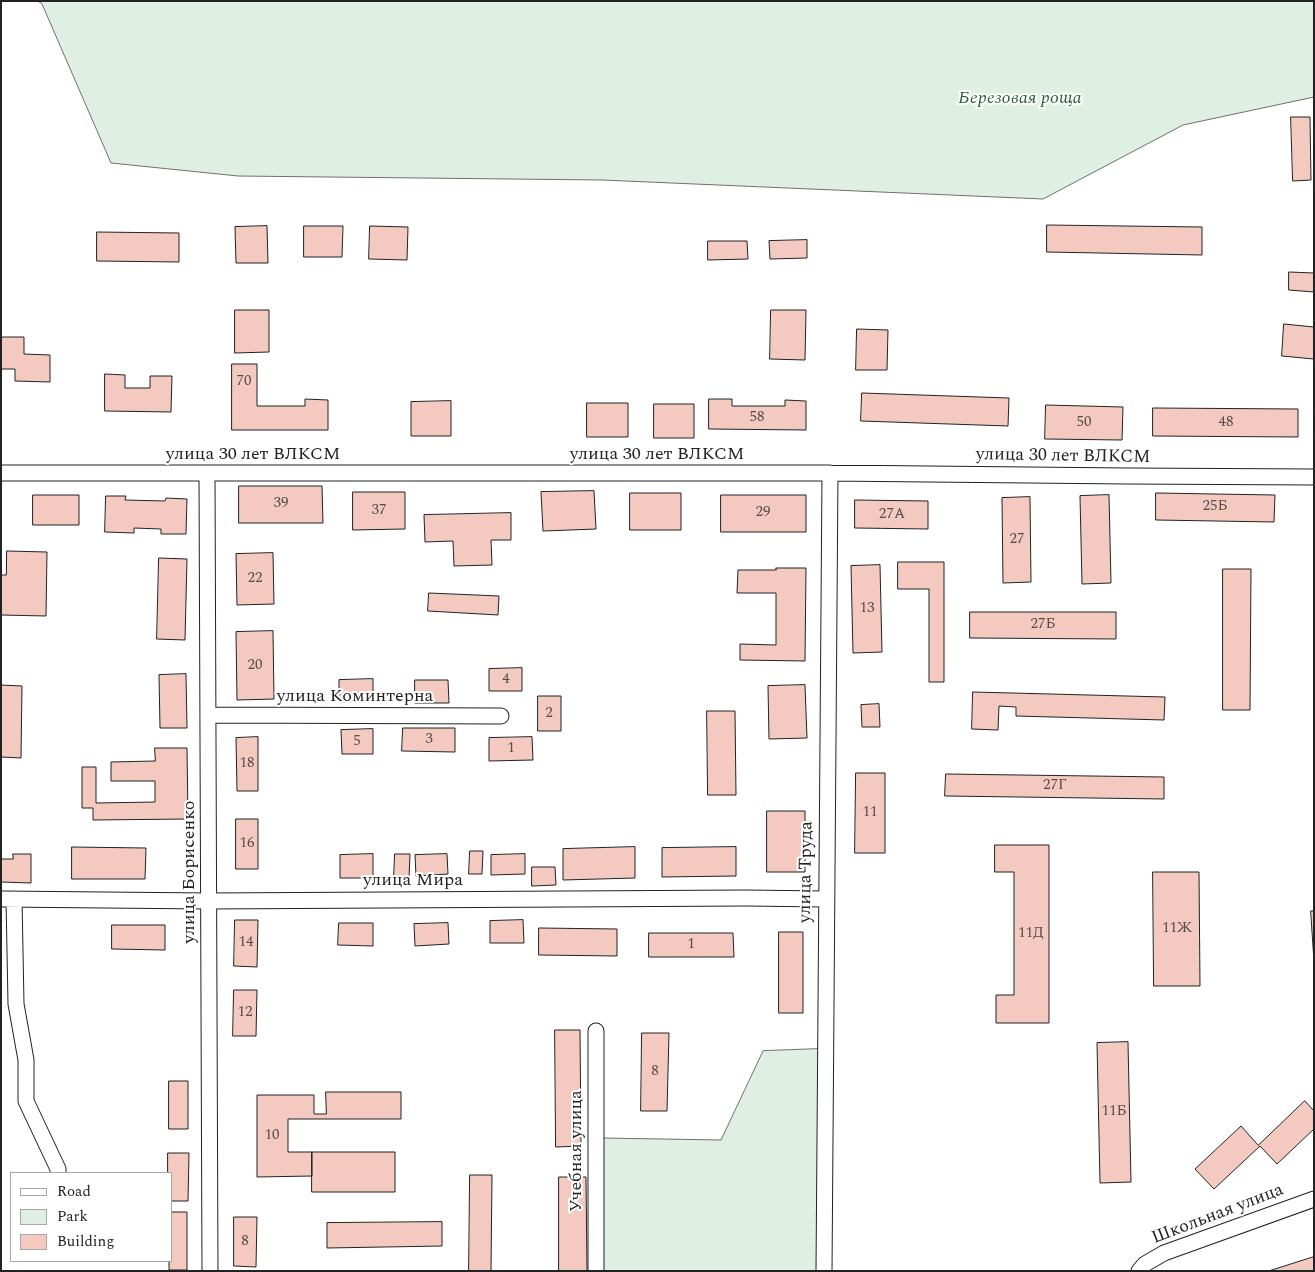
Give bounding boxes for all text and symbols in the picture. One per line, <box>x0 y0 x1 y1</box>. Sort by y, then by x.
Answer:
park label: Березовая роща <box>958 88 1082 110</box>
house number: 70 <box>237 373 251 391</box>
house number: 58 <box>750 409 764 427</box>
house number: 50 <box>1077 414 1091 432</box>
house number: 48 <box>1219 414 1233 432</box>
street label: улица 30 лет ВЛКСМ <box>166 444 340 466</box>
street label: улица 30 лет ВЛКСМ <box>570 444 744 466</box>
street label: улица 30 лет ВЛКСМ <box>976 445 1150 469</box>
house number: 39 <box>274 495 288 513</box>
house number: 25Б <box>1202 498 1228 516</box>
house number: 37 <box>372 502 386 520</box>
house number: 29 <box>756 504 770 522</box>
house number: 27А <box>879 506 905 524</box>
house number: 27 <box>1010 531 1024 549</box>
house number: 22 <box>248 570 262 588</box>
house number: 13 <box>860 600 874 618</box>
house number: 27Б <box>1030 616 1056 634</box>
house number: 20 <box>248 657 262 675</box>
house number: 4 <box>502 671 510 689</box>
street label: улица Коминтерна <box>277 686 433 708</box>
house number: 2 <box>545 705 553 723</box>
house number: 3 <box>425 731 433 749</box>
house number: 5 <box>353 733 361 751</box>
house number: 1 <box>507 740 515 758</box>
house number: 18 <box>240 755 254 773</box>
house number: 27Г <box>1043 777 1067 795</box>
street label: улица Борисенко <box>179 800 201 944</box>
house number: 11 <box>863 804 877 822</box>
street label: улица Труда <box>795 821 819 923</box>
house number: 16 <box>240 835 254 853</box>
street label: улица Мира <box>363 870 463 892</box>
house number: 11Ж <box>1162 920 1192 938</box>
house number: 11Д <box>1018 925 1044 943</box>
house number: 14 <box>239 934 253 952</box>
house number: 1 <box>687 936 695 954</box>
house number: 12 <box>238 1004 252 1022</box>
house number: 8 <box>651 1063 659 1081</box>
street label: Учебная улица <box>566 1090 588 1212</box>
house number: 11Б <box>1101 1103 1127 1121</box>
house number: 10 <box>265 1127 279 1145</box>
legend <box>10 1172 172 1262</box>
text: Road <box>57 1180 91 1203</box>
street label: Школьная улица <box>1149 1180 1287 1250</box>
text: Park <box>57 1205 88 1228</box>
text: Building <box>57 1230 114 1253</box>
house number: 8 <box>241 1233 249 1251</box>

